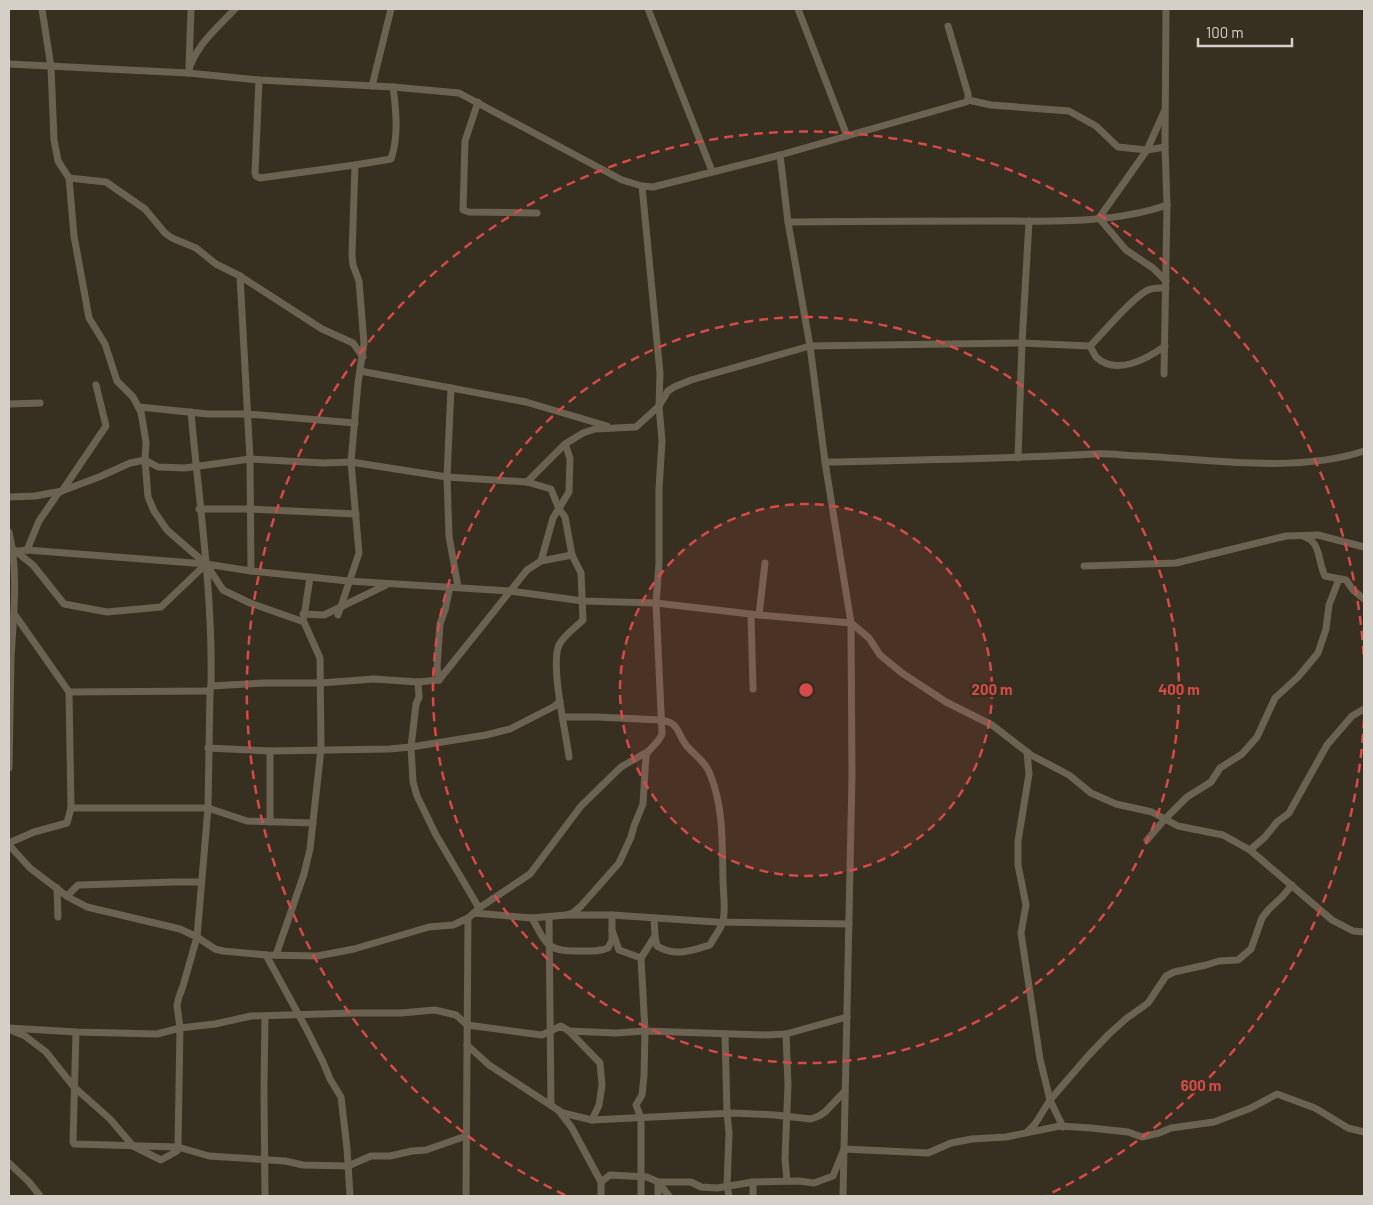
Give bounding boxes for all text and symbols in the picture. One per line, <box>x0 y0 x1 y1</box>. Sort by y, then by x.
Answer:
scale bar <box>1198 15 1292 47</box>
text: 100 m <box>1206 23 1244 41</box>
text: 200 m <box>971 680 1013 698</box>
text: 400 m <box>1158 680 1200 698</box>
centre of rings <box>797 681 815 699</box>
text: 600 m <box>1181 1076 1221 1094</box>

